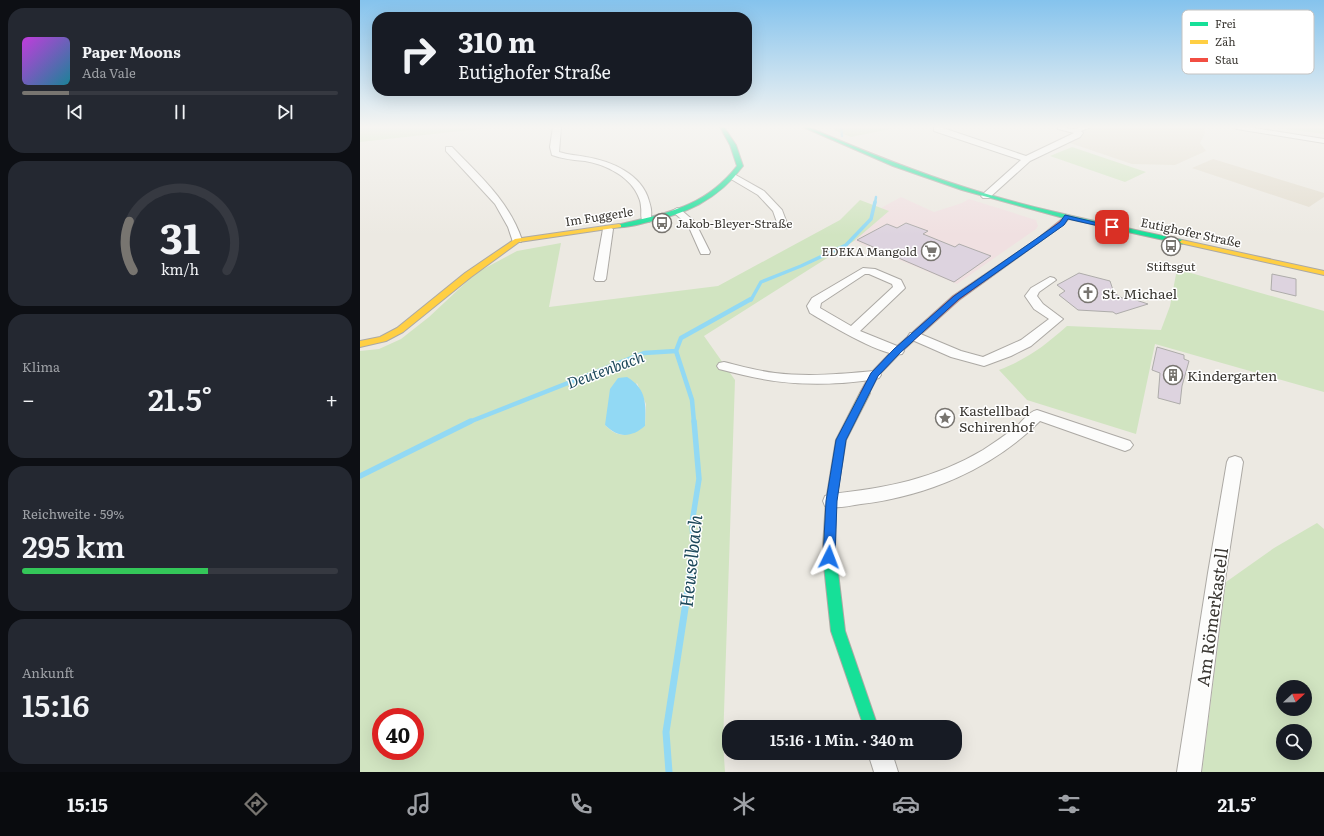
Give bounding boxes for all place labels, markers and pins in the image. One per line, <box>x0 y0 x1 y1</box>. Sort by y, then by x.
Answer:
pin <box>1095 210 1129 244</box>
bus stop icon: Jakob-Bleyer-Straße <box>651 212 673 234</box>
place label: Jakob-Bleyer-Straße <box>676 214 792 232</box>
bus stop icon: Stiftsgut <box>1160 235 1182 257</box>
supermarket icon: EDEKA Mangold <box>920 240 942 262</box>
place label: EDEKA Mangold <box>822 242 918 260</box>
place label: Stiftsgut <box>1147 257 1196 275</box>
church icon: St. Michael <box>1077 282 1099 304</box>
place label: St. Michael <box>1102 283 1178 303</box>
building icon: Kindergarten <box>1162 364 1184 386</box>
place label: Kindergarten <box>1187 365 1277 385</box>
place label: Kastellbad Schirenhof <box>959 400 1035 436</box>
place icon: Kastellbad Schirenhof <box>934 407 956 429</box>

